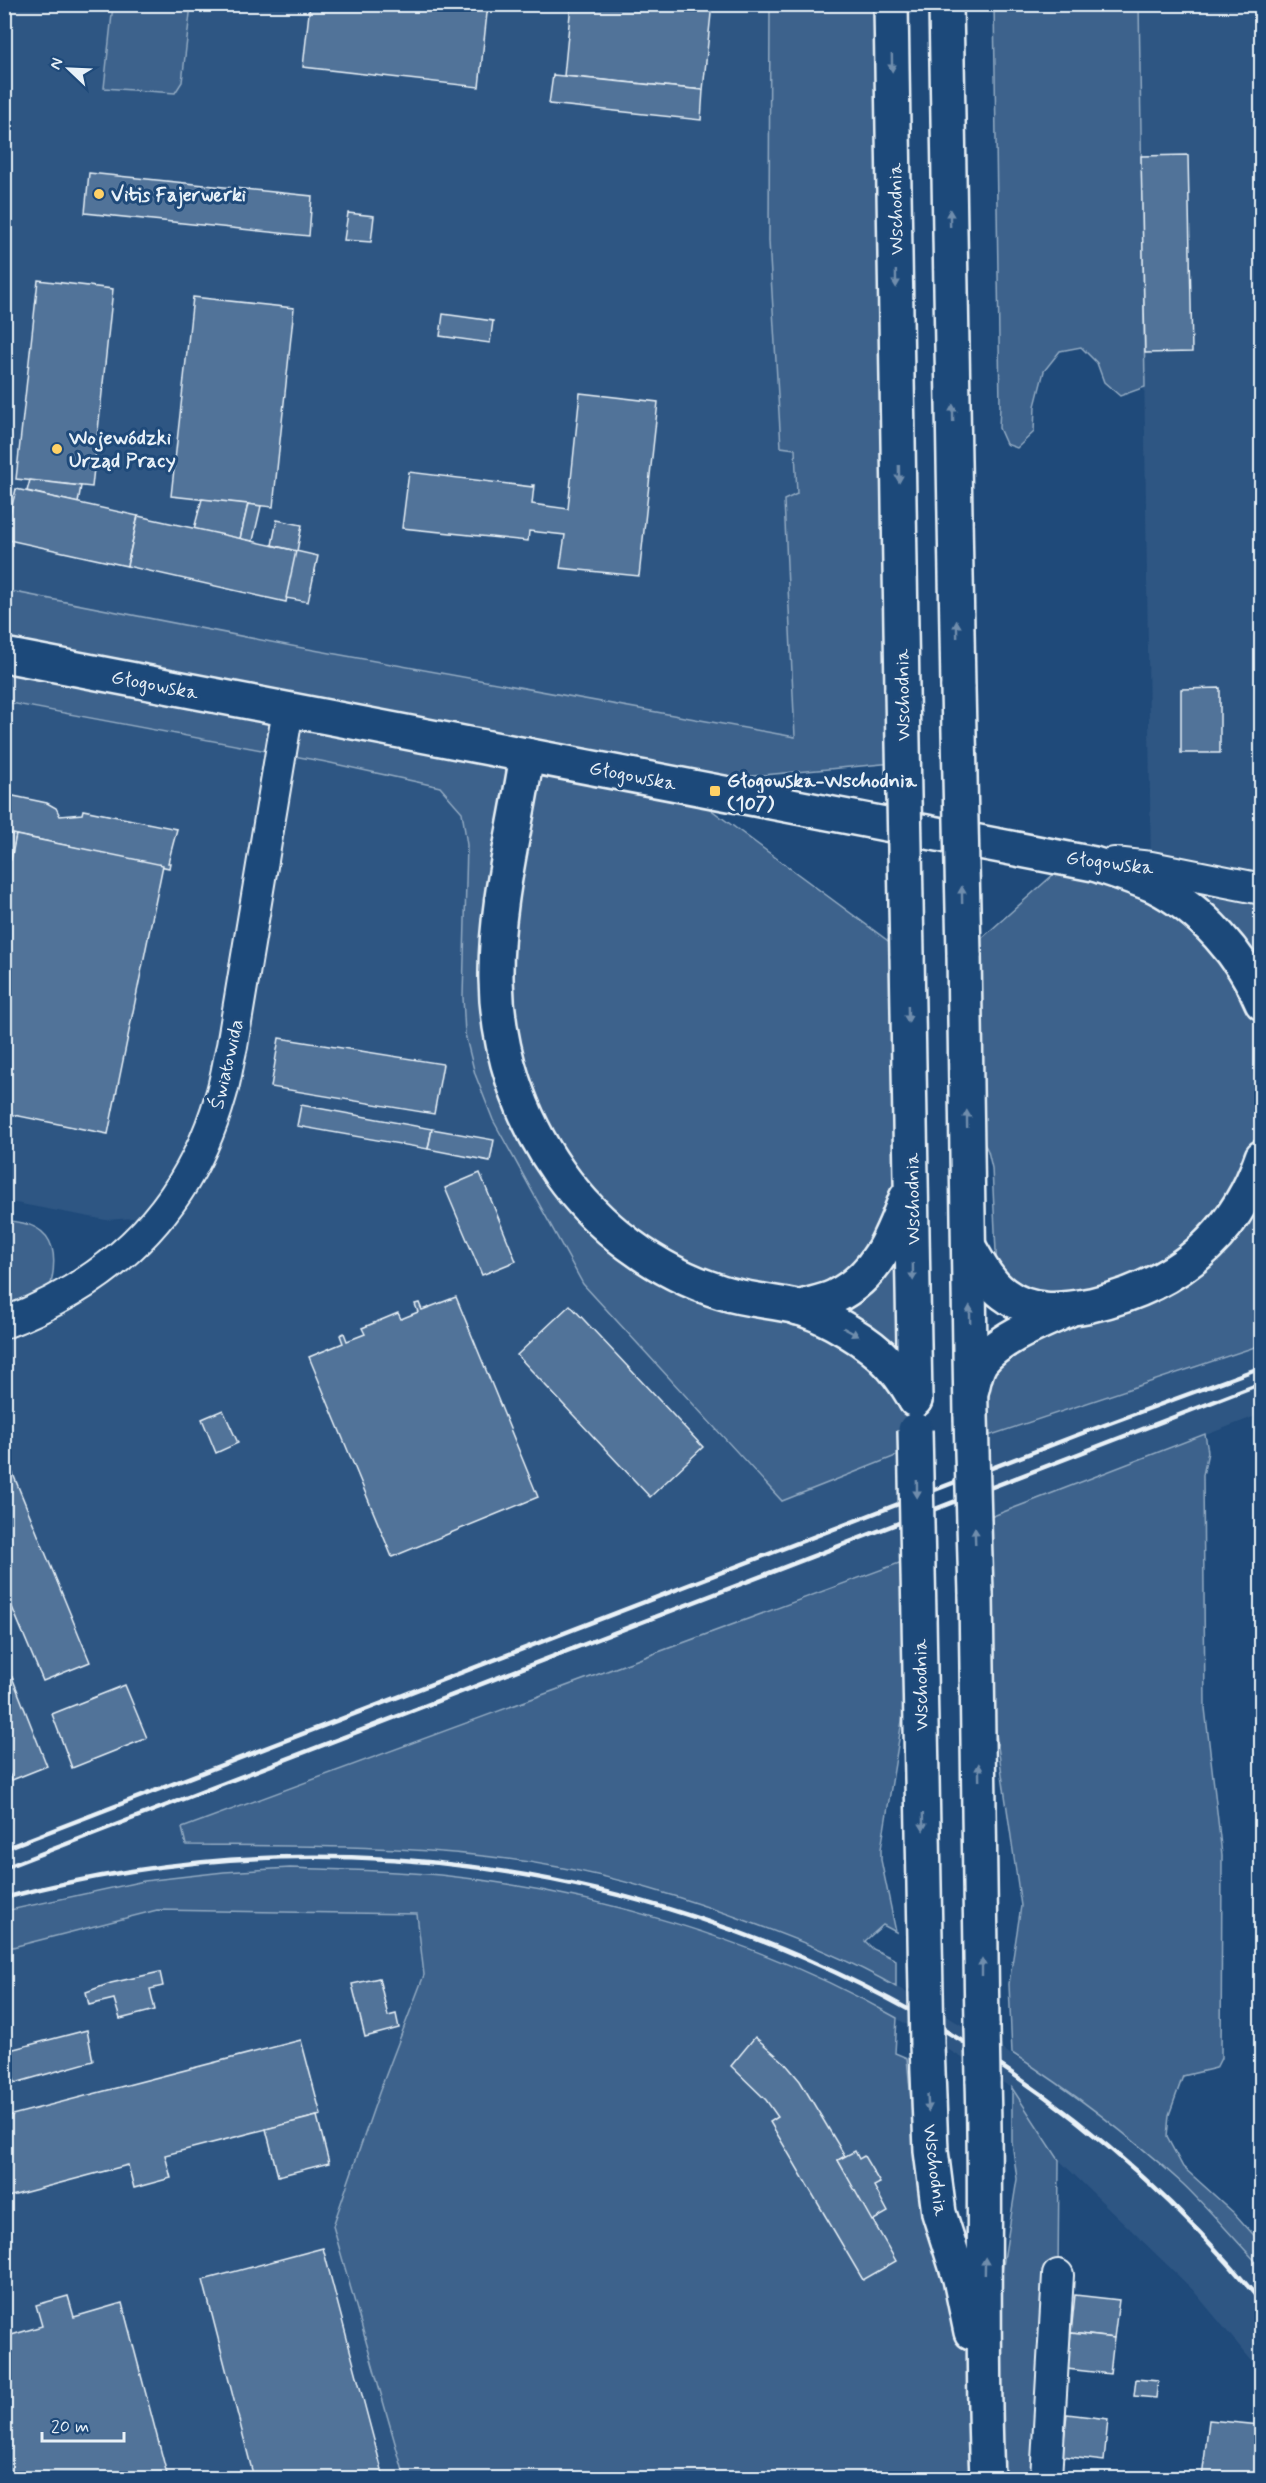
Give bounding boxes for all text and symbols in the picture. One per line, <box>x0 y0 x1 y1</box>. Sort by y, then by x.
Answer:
north arrow <box>39 39 99 99</box>
one-way arrow <box>887 53 897 72</box>
text: N <box>45 55 68 73</box>
street label: Wschodnia <box>882 162 911 255</box>
place label: Vitis Fajerwerki <box>111 182 247 209</box>
marker: Vitis Fajerwerki <box>92 187 106 201</box>
one-way arrow <box>945 209 955 228</box>
one-way arrow <box>891 269 901 288</box>
one-way arrow <box>948 404 958 423</box>
place label: Wojewódzki Urząd Pracy <box>68 425 176 475</box>
marker: Wojewódzki Urząd Pracy <box>50 442 64 456</box>
one-way arrow <box>894 464 904 483</box>
one-way arrow <box>952 620 962 639</box>
street label: Wschodnia <box>889 648 918 741</box>
street label: Głogowska <box>109 664 202 707</box>
street label: Głogowska <box>587 755 680 798</box>
place label: Głogowska-Wschodnia (107) <box>727 768 918 818</box>
marker: Głogowska-Wschodnia (107) <box>708 784 722 798</box>
street label: Głogowska <box>1064 845 1156 882</box>
one-way arrow <box>958 886 967 905</box>
one-way arrow <box>904 1004 913 1023</box>
street label: Światowida <box>204 1017 251 1112</box>
one-way arrow <box>962 1110 972 1129</box>
street label: Wschodnia <box>899 1152 928 1245</box>
one-way arrow <box>909 1262 918 1281</box>
one-way arrow <box>965 1305 975 1324</box>
one-way arrow <box>842 1327 859 1337</box>
one-way arrow <box>912 1479 921 1498</box>
one-way arrow <box>970 1526 979 1545</box>
street label: Wschodnia <box>907 1638 936 1731</box>
one-way arrow <box>974 1763 984 1782</box>
one-way arrow <box>918 1813 928 1832</box>
one-way arrow <box>977 1958 987 1977</box>
one-way arrow <box>923 2094 932 2113</box>
street label: Wschodnia <box>915 2123 954 2219</box>
one-way arrow <box>980 2256 990 2275</box>
scale bar <box>42 2405 124 2443</box>
text: 20 m <box>51 2415 89 2439</box>

